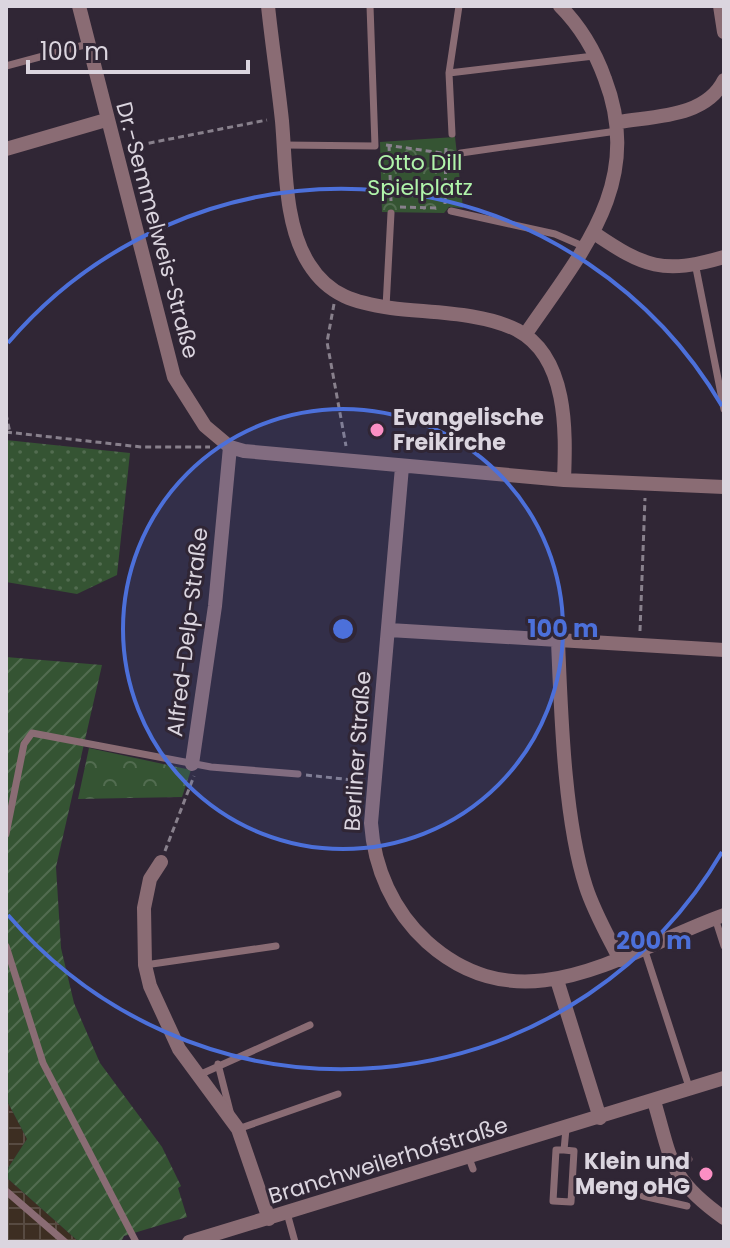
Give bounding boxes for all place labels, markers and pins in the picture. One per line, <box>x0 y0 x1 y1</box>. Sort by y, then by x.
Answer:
place label: Evangelische Freikirche <box>393 402 544 458</box>
marker: Evangelische Freikirche <box>368 421 386 439</box>
centre of rings <box>329 615 357 643</box>
place label: Klein und Meng oHG <box>575 1146 690 1202</box>
marker: Klein und Meng oHG <box>697 1165 715 1183</box>

